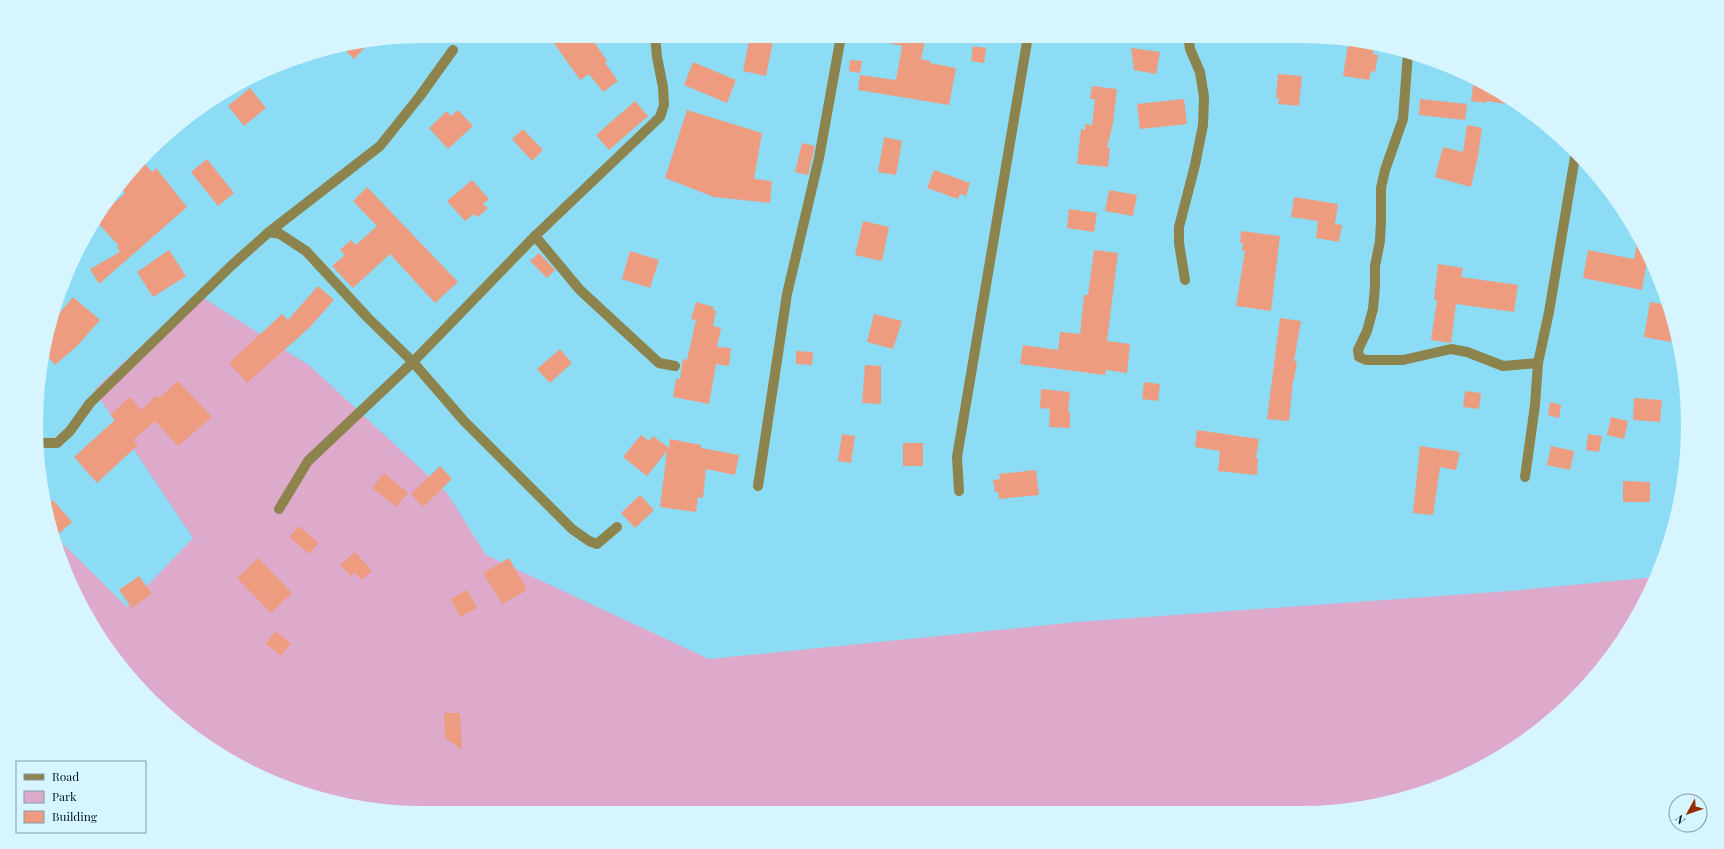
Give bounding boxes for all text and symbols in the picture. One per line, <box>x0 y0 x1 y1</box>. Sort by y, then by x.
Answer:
legend <box>16 761 146 833</box>
text: Road <box>52 768 79 784</box>
text: Park <box>52 788 77 804</box>
north arrow <box>1668 793 1708 833</box>
text: Building <box>52 808 98 824</box>
text: N <box>1672 812 1688 828</box>

